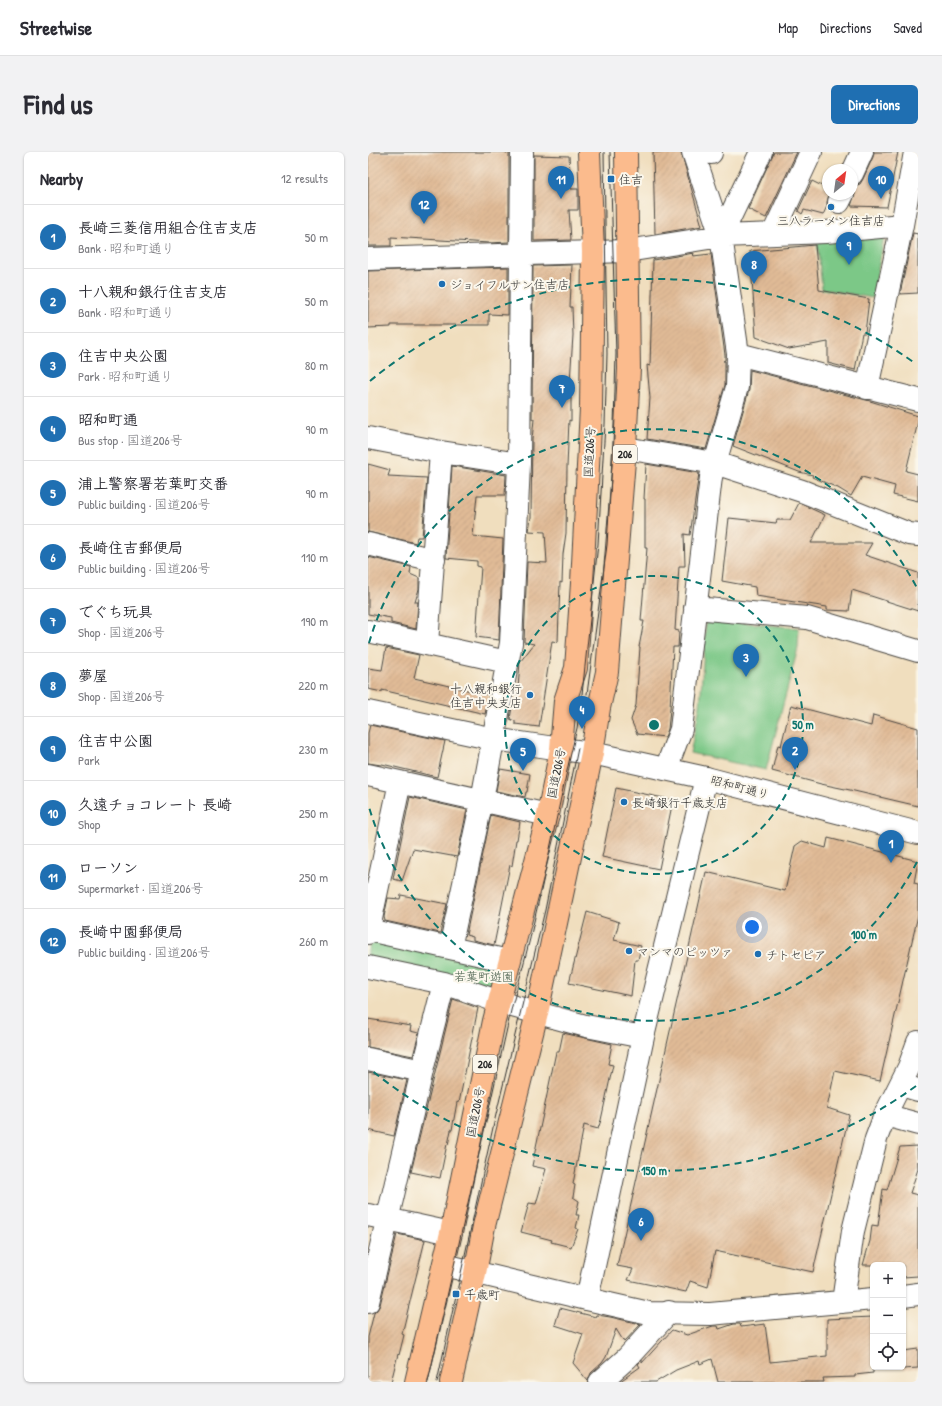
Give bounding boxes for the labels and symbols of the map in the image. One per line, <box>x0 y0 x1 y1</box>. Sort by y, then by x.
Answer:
north arrow <box>822 164 858 200</box>
pin: 11 <box>548 166 574 199</box>
pin: 10 <box>868 166 894 199</box>
place label: 住吉 <box>619 171 643 188</box>
marker: 住吉 <box>606 174 616 184</box>
pin: 12 <box>411 191 437 224</box>
marker: 三八ラーメン住吉店 <box>826 202 836 212</box>
place label: 三八ラーメン住吉店 <box>777 212 885 229</box>
pin: 9 <box>836 232 862 265</box>
pin: 8 <box>741 251 767 284</box>
place label: ジョイフルサン住吉店 <box>450 276 570 293</box>
marker: ジョイフルサン住吉店 <box>437 279 447 289</box>
pin: 7 <box>549 375 575 408</box>
street label: 国道206号 <box>579 426 599 478</box>
road number: 206 <box>613 445 637 463</box>
pin: 3 <box>733 644 759 677</box>
place label: 十八親和銀行 住吉中央支店 <box>450 680 522 711</box>
marker: 十八親和銀行 住吉中央支店 <box>525 690 535 700</box>
pin: 4 <box>569 696 595 729</box>
text: 50 m <box>792 716 814 733</box>
centre of rings <box>647 718 661 732</box>
pin: 2 <box>782 737 808 770</box>
pin: 5 <box>510 738 536 771</box>
street label: 国道206号 <box>543 746 569 800</box>
street label: 昭和町通り <box>709 771 771 803</box>
place label: 長崎銀行千歳支店 <box>632 794 728 811</box>
marker: 長崎銀行千歳支店 <box>619 797 629 807</box>
pin: 1 <box>878 830 904 863</box>
your location <box>742 917 762 937</box>
text: 100 m <box>851 926 877 943</box>
place label: マンマのピッツァ <box>637 943 733 960</box>
marker: マンマのピッツァ <box>624 946 634 956</box>
place label: チトセピア <box>766 946 826 963</box>
marker: チトセピア <box>753 949 763 959</box>
park label: 若葉町遊園 <box>454 968 514 985</box>
road number: 206 <box>473 1055 497 1073</box>
street label: 国道206号 <box>462 1085 488 1139</box>
text: 150 m <box>641 1162 667 1179</box>
pin: 6 <box>628 1208 654 1241</box>
place label: 千歳町 <box>464 1286 500 1303</box>
marker: 千歳町 <box>451 1289 461 1299</box>

